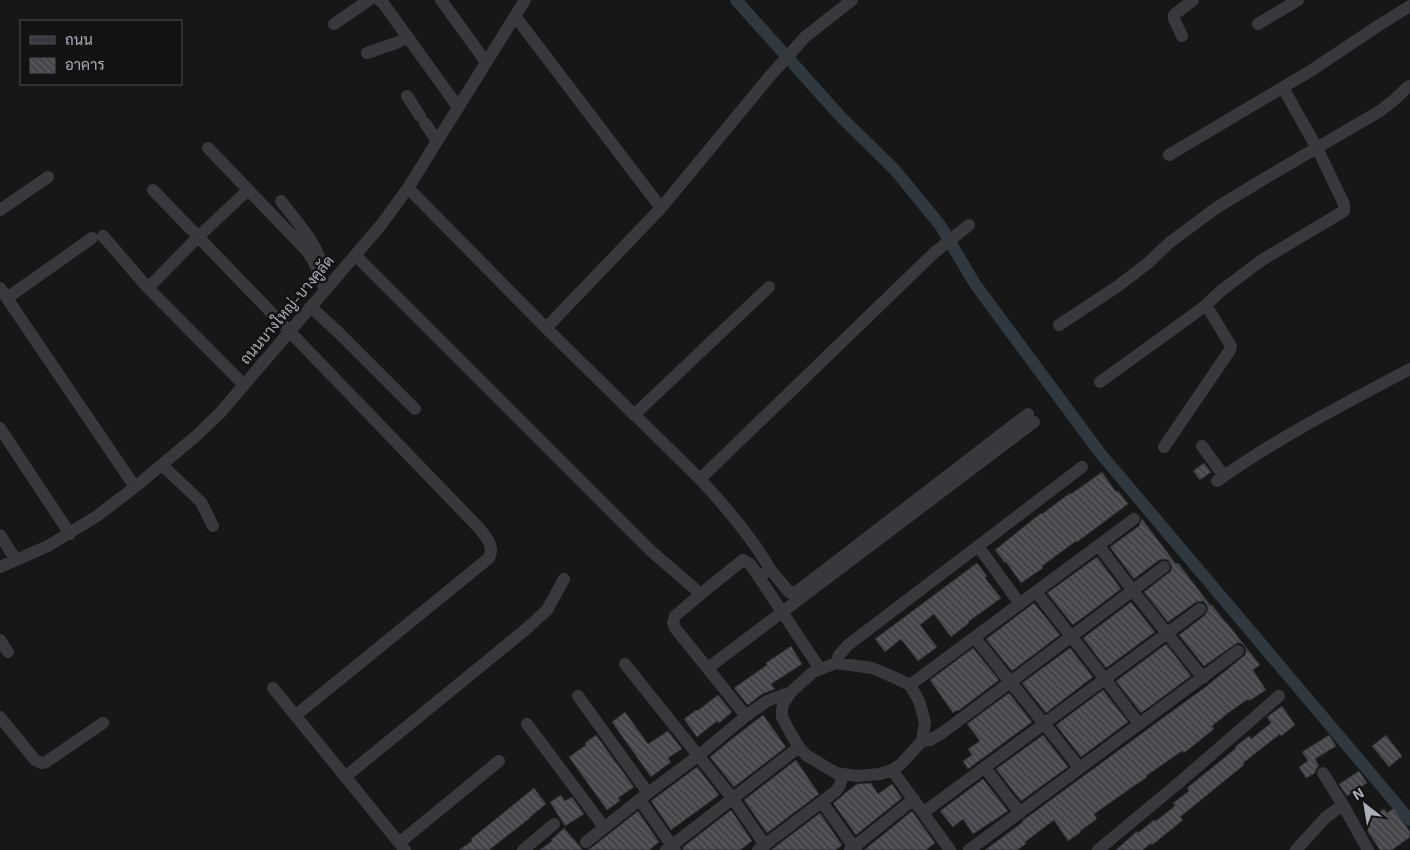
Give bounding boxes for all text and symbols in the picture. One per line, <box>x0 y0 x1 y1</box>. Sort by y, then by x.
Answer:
legend <box>20 20 182 85</box>
text: ถนน <box>65 30 93 48</box>
text: อาคาร <box>65 55 105 73</box>
street label: ถนนบางใหญ่-บางคูลัด <box>236 251 338 369</box>
north arrow <box>1340 780 1390 830</box>
text: N <box>1349 784 1367 803</box>

